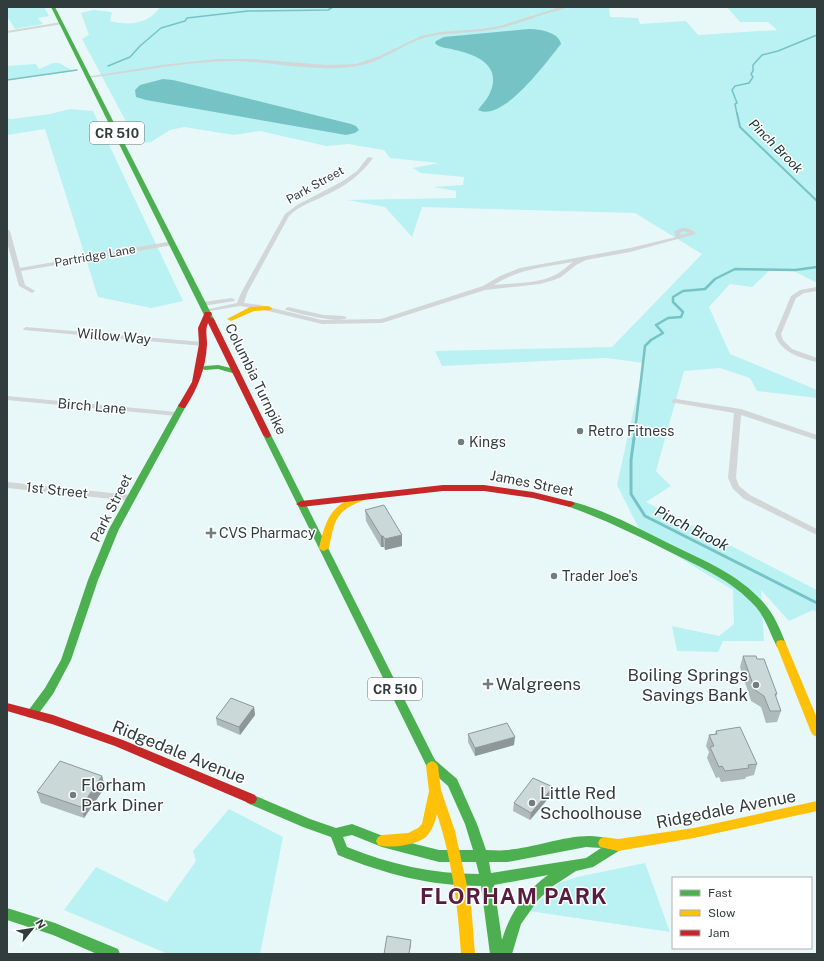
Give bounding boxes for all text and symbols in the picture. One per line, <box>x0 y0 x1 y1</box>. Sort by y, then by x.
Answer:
water label: Pinch Brook <box>746 116 806 176</box>
road number: CR 510 <box>90 122 144 144</box>
street label: Park Street <box>284 163 346 207</box>
street label: Partridge Lane <box>53 242 137 270</box>
street label: Columbia Turnpike <box>222 321 290 437</box>
street label: Willow Way <box>76 325 152 347</box>
street label: Birch Lane <box>57 395 127 417</box>
place label: Retro Fitness <box>588 423 674 439</box>
marker: Retro Fitness <box>575 426 585 436</box>
place label: Kings <box>469 434 506 450</box>
marker: Kings <box>456 437 466 447</box>
street label: James Street <box>489 467 575 499</box>
street label: Park Street <box>87 471 135 545</box>
street label: 1st Street <box>25 479 89 501</box>
water label: Pinch Brook <box>652 502 733 554</box>
place label: CVS Pharmacy <box>219 525 316 541</box>
marker: CVS Pharmacy <box>206 528 216 538</box>
place label: Trader Joe's <box>562 568 638 584</box>
marker: Trader Joe's <box>549 571 559 581</box>
place label: Boiling Springs Savings Bank <box>628 665 748 705</box>
place label: Walgreens <box>496 674 581 694</box>
road number: CR 510 <box>368 678 422 700</box>
marker: Walgreens <box>483 679 493 689</box>
marker: Boiling Springs Savings Bank <box>751 680 761 690</box>
street label: Ridgedale Avenue <box>109 716 249 788</box>
place label: Florham Park Diner <box>81 775 164 815</box>
place label: Little Red Schoolhouse <box>540 783 642 823</box>
street label: Ridgedale Avenue <box>654 786 798 832</box>
marker: Florham Park Diner <box>68 790 78 800</box>
marker: Little Red Schoolhouse <box>527 798 537 808</box>
legend <box>672 877 812 949</box>
district label: FLORHAM PARK <box>420 883 608 909</box>
text: Fast <box>708 886 733 900</box>
text: Slow <box>708 906 736 920</box>
north arrow <box>12 909 52 949</box>
text: N <box>33 917 48 931</box>
text: Jam <box>708 926 730 940</box>

